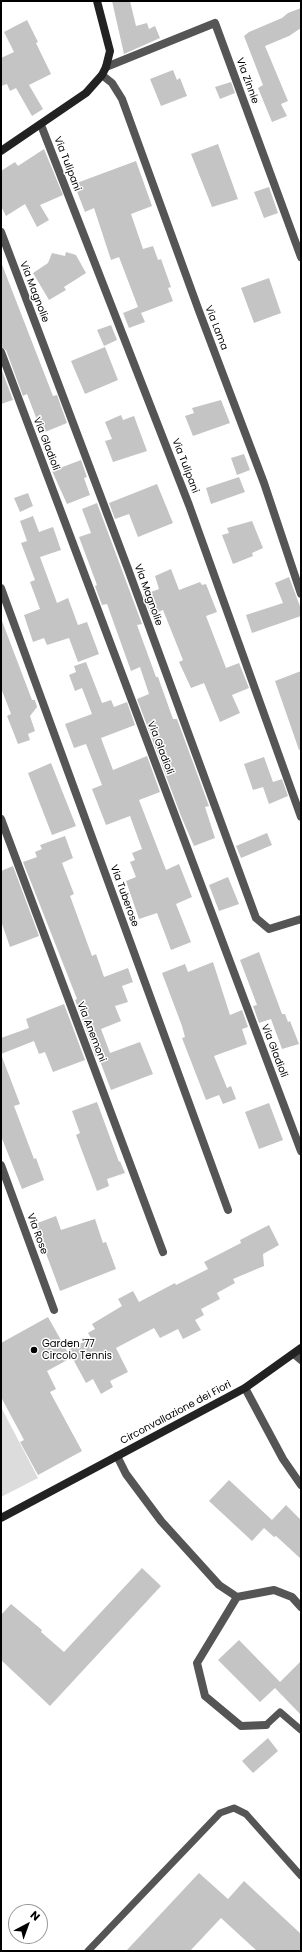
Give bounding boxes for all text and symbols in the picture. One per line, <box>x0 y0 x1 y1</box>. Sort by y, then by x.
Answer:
street label: Via Zinnie <box>233 56 261 106</box>
street label: Via Tulipani <box>51 135 83 193</box>
street label: Via Magnolie <box>17 260 51 324</box>
street label: Via Lama <box>202 304 230 352</box>
street label: Via Gladioli <box>30 416 62 472</box>
street label: Via Tulipani <box>169 437 201 495</box>
street label: Via Magnolie <box>131 563 165 627</box>
street label: Via Gladioli <box>144 720 176 776</box>
street label: Via Tuberose <box>107 863 141 929</box>
street label: Via Anemoni <box>74 1000 108 1064</box>
street label: Via Gladioli <box>258 1023 290 1079</box>
street label: Via Rose <box>24 1212 50 1256</box>
place label: Garden '77 Circolo Tennis <box>42 1338 112 1362</box>
marker: Garden '77 Circolo Tennis <box>29 1345 39 1355</box>
street label: Circonvallazione dei Fiori <box>119 1379 233 1447</box>
north arrow <box>8 1904 48 1944</box>
text: N <box>27 1907 44 1924</box>

